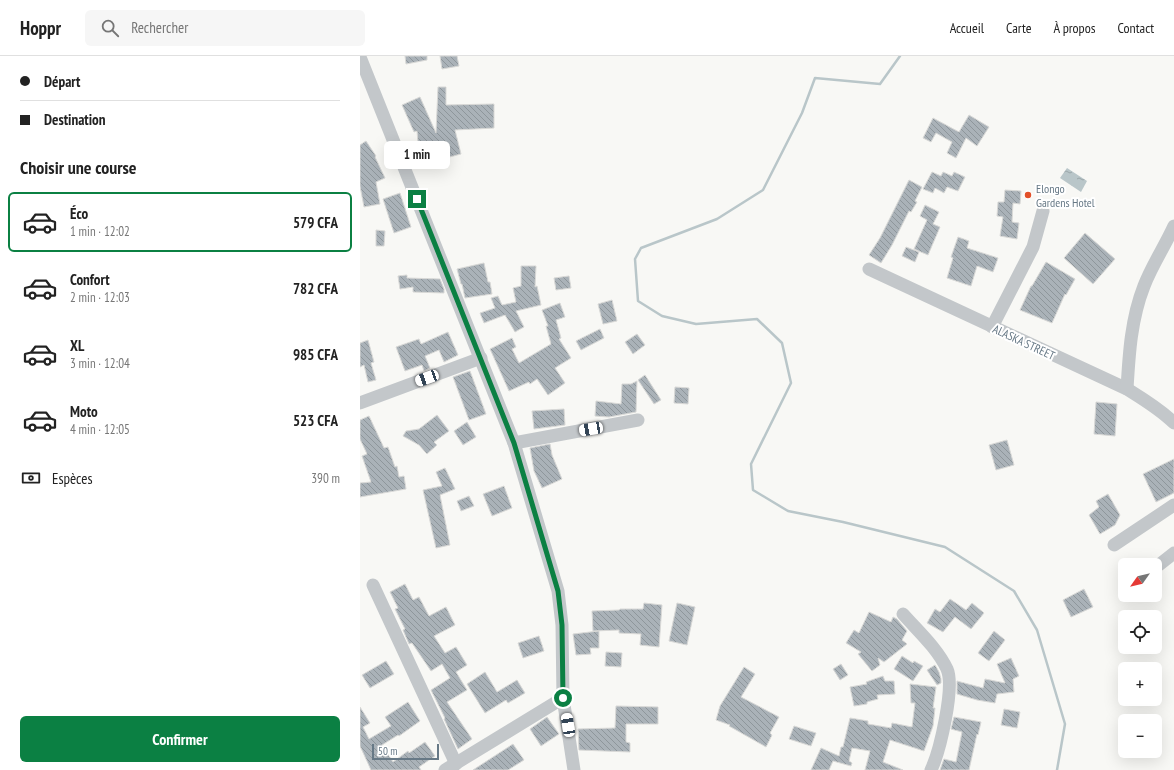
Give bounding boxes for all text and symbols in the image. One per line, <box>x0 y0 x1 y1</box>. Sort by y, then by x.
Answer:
search box <box>85 10 365 46</box>
text: Hoppr <box>20 16 61 40</box>
icon: search <box>99 17 121 39</box>
text: Rechercher <box>131 18 188 37</box>
text: Accueil <box>950 19 984 37</box>
text: Carte <box>1006 19 1032 37</box>
text: À propos <box>1054 19 1096 37</box>
text: Contact <box>1118 19 1154 37</box>
text: Départ <box>44 72 80 91</box>
text: Destination <box>44 110 106 129</box>
callout: 1 min <box>384 141 450 169</box>
text: 1 min <box>404 146 430 163</box>
text: Choisir une course <box>20 156 137 179</box>
place label: Elongo Gardens Hotel <box>1036 181 1095 210</box>
route end <box>408 190 426 208</box>
marker: Elongo Gardens Hotel <box>1023 190 1033 200</box>
icon: car <box>22 204 58 240</box>
text: Éco <box>70 204 88 223</box>
text: 579 CFA <box>293 213 338 232</box>
text: 1 min · 12:02 <box>70 223 130 240</box>
icon: car <box>22 270 58 306</box>
text: Confort <box>70 270 110 289</box>
text: 782 CFA <box>293 279 338 298</box>
text: 2 min · 12:03 <box>70 289 130 306</box>
street label: ALASKA STREET <box>991 321 1058 363</box>
icon: car <box>22 336 58 372</box>
text: XL <box>70 336 84 355</box>
text: 985 CFA <box>293 345 338 364</box>
text: 3 min · 12:04 <box>70 355 130 372</box>
car <box>414 368 440 388</box>
icon: car <box>22 402 58 438</box>
text: Moto <box>70 402 98 421</box>
text: 523 CFA <box>293 411 338 430</box>
text: 4 min · 12:05 <box>70 421 130 438</box>
car <box>578 421 604 437</box>
icon: cash <box>20 467 42 489</box>
text: Espèces <box>52 469 92 488</box>
text: 390 m <box>311 470 340 487</box>
north arrow <box>1118 558 1162 602</box>
map controls <box>1118 558 1162 758</box>
button: locate <box>1118 610 1162 654</box>
button: + <box>1118 662 1162 706</box>
route start <box>554 689 572 707</box>
car <box>560 712 576 738</box>
button: − <box>1118 714 1162 758</box>
button: Confirmer <box>20 716 340 762</box>
scale bar <box>372 742 439 761</box>
text: 50 m <box>378 744 397 758</box>

